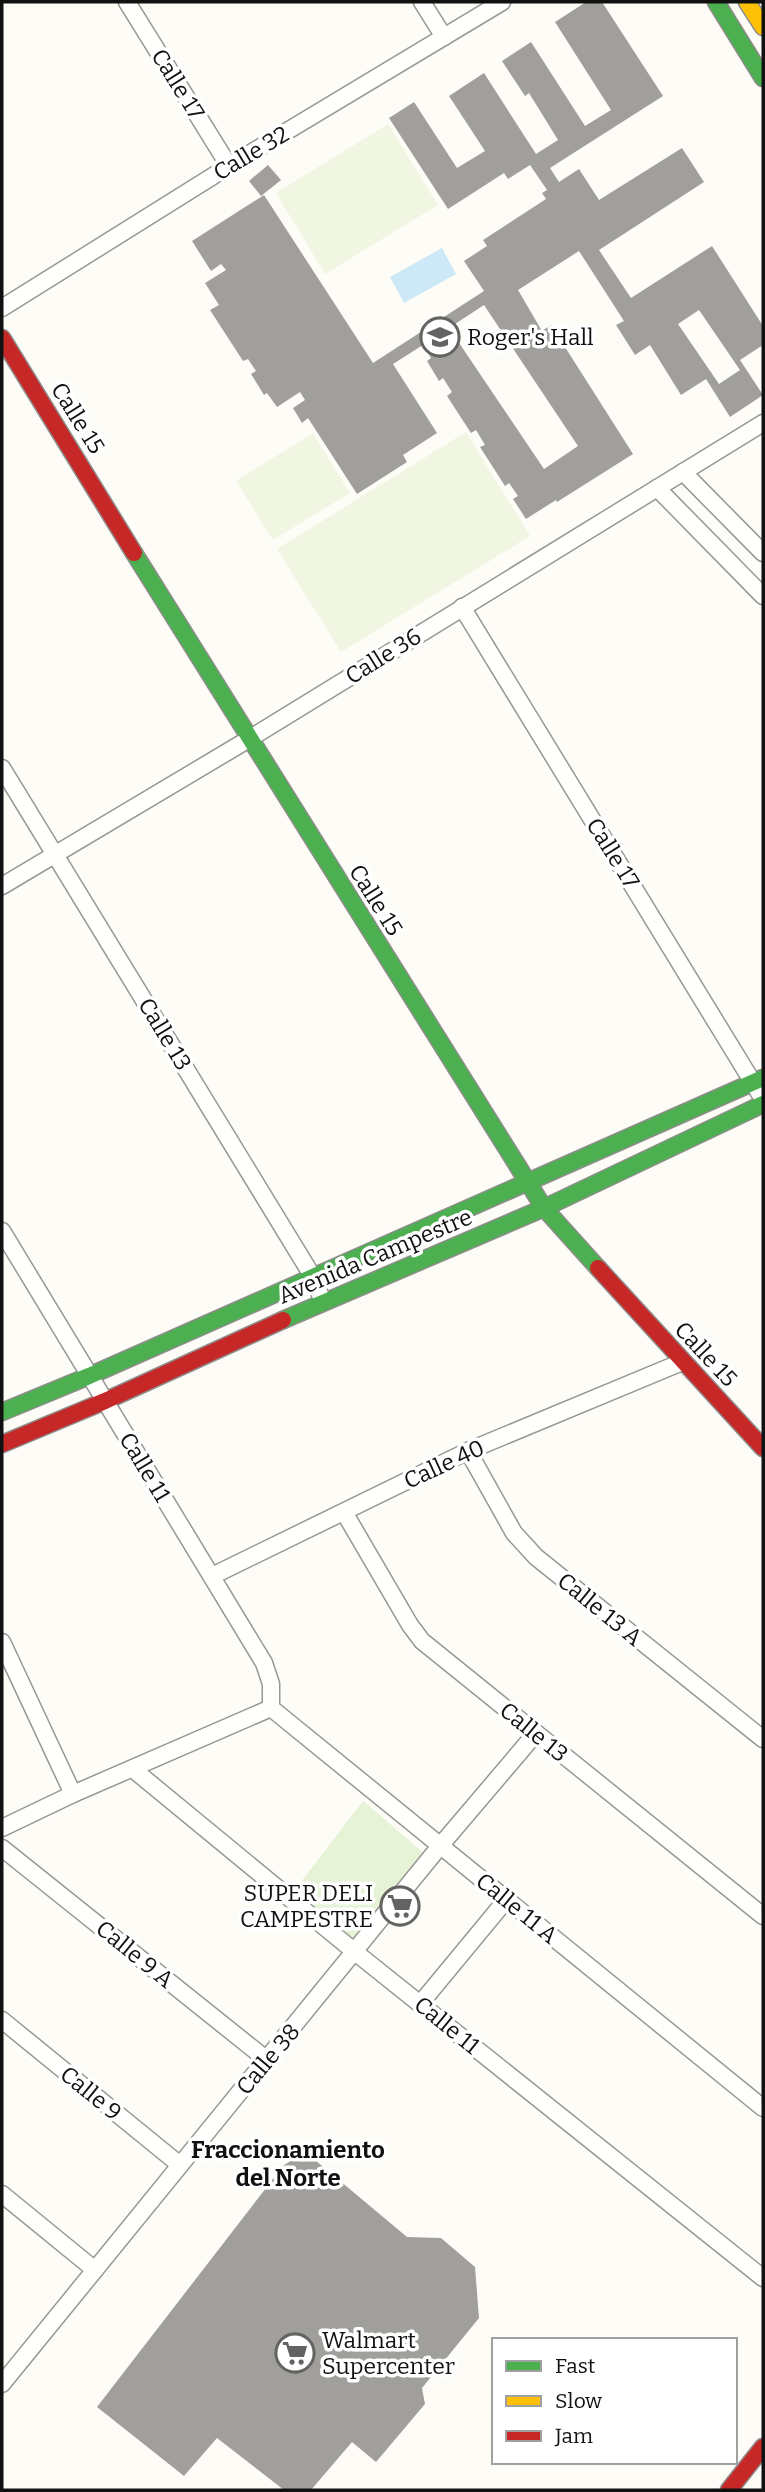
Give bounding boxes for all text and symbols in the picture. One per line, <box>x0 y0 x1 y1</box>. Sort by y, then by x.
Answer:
street label: Calle 17 <box>145 43 211 125</box>
street label: Calle 32 <box>208 120 294 186</box>
school or university icon: Roger's Hall <box>419 316 461 358</box>
place label: Roger's Hall <box>467 323 594 351</box>
street label: Calle 15 <box>45 377 111 459</box>
street label: Calle 36 <box>340 622 426 690</box>
street label: Calle 17 <box>580 812 646 894</box>
street label: Calle 15 <box>343 859 409 941</box>
street label: Calle 13 <box>132 993 198 1075</box>
street label: Avenida Campestre <box>274 1202 476 1310</box>
street label: Calle 15 <box>669 1316 743 1392</box>
street label: Calle 11 <box>113 1427 177 1507</box>
street label: Calle 40 <box>399 1433 489 1495</box>
street label: Calle 13 A <box>552 1566 648 1652</box>
street label: Calle 13 <box>494 1696 574 1768</box>
street label: Calle 11 A <box>471 1867 564 1950</box>
place label: SUPER DELI CAMPESTRE <box>240 1879 373 1933</box>
supermarket icon: SUPER DELI CAMPESTRE <box>379 1885 421 1927</box>
street label: Calle 9 A <box>91 1914 180 1994</box>
street label: Calle 11 <box>409 1990 486 2060</box>
street label: Calle 38 <box>230 2018 306 2100</box>
street label: Calle 9 <box>55 2060 127 2126</box>
district label: Fraccionamiento del Norte <box>191 2136 385 2192</box>
place label: Walmart Supercenter <box>322 2326 455 2380</box>
supermarket icon: Walmart Supercenter <box>274 2332 316 2374</box>
legend <box>492 2338 737 2464</box>
text: Fast <box>555 2353 596 2379</box>
text: Slow <box>555 2388 602 2414</box>
text: Jam <box>554 2423 593 2449</box>

